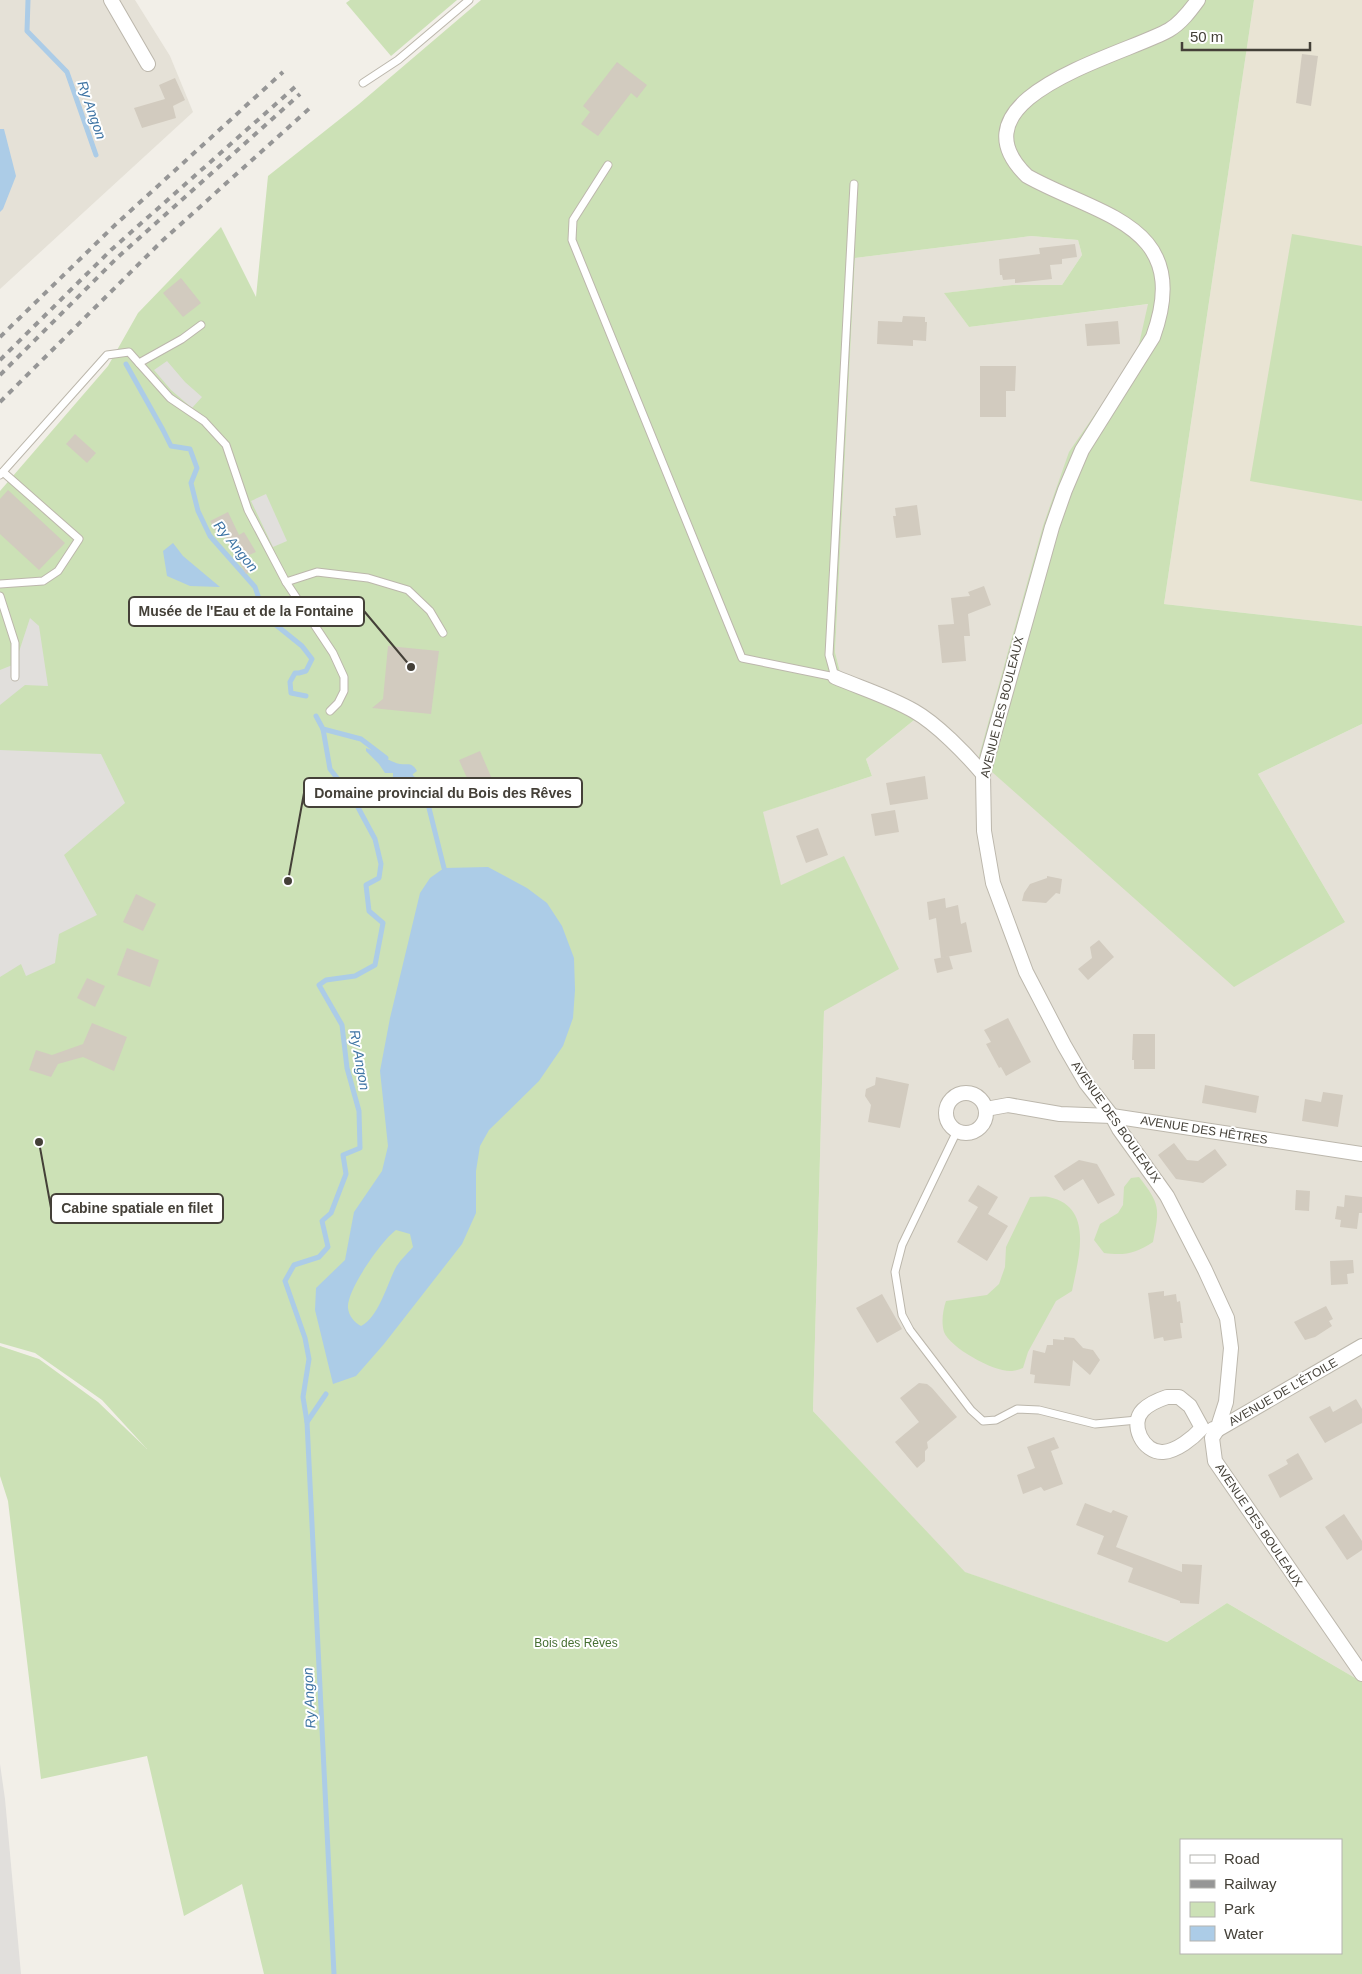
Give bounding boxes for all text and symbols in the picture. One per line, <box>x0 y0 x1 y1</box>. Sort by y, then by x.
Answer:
scale bar <box>1182 20 1310 52</box>
text: 50 m <box>1190 28 1223 45</box>
water label: Ry Angon <box>75 79 110 142</box>
water label: Ry Angon <box>211 517 262 575</box>
callout: Musée de l'Eau et de la Fontaine <box>129 597 364 626</box>
text: Musée de l'Eau et de la Fontaine <box>139 603 354 619</box>
street label: AVENUE DES BOULEAUX <box>978 635 1026 779</box>
callout: Domaine provincial du Bois des Rêves <box>304 778 582 807</box>
text: Domaine provincial du Bois des Rêves <box>314 785 572 801</box>
water label: Ry Angon <box>347 1029 373 1092</box>
street label: AVENUE DES BOULEAUX <box>1069 1059 1163 1185</box>
street label: AVENUE DES HÊTRES <box>1139 1112 1269 1147</box>
callout: Cabine spatiale en filet <box>51 1194 223 1223</box>
text: Cabine spatiale en filet <box>61 1200 213 1216</box>
street label: AVENUE DE L'ÉTOILE <box>1226 1354 1340 1429</box>
street label: AVENUE DES BOULEAUX <box>1213 1461 1305 1589</box>
park label: Bois des Rêves <box>534 1636 618 1650</box>
water label: Ry Angon <box>299 1667 319 1729</box>
legend <box>1180 1839 1342 1954</box>
text: Road <box>1224 1850 1260 1867</box>
text: Railway <box>1224 1875 1277 1892</box>
text: Park <box>1224 1900 1255 1917</box>
text: Water <box>1224 1925 1263 1942</box>

